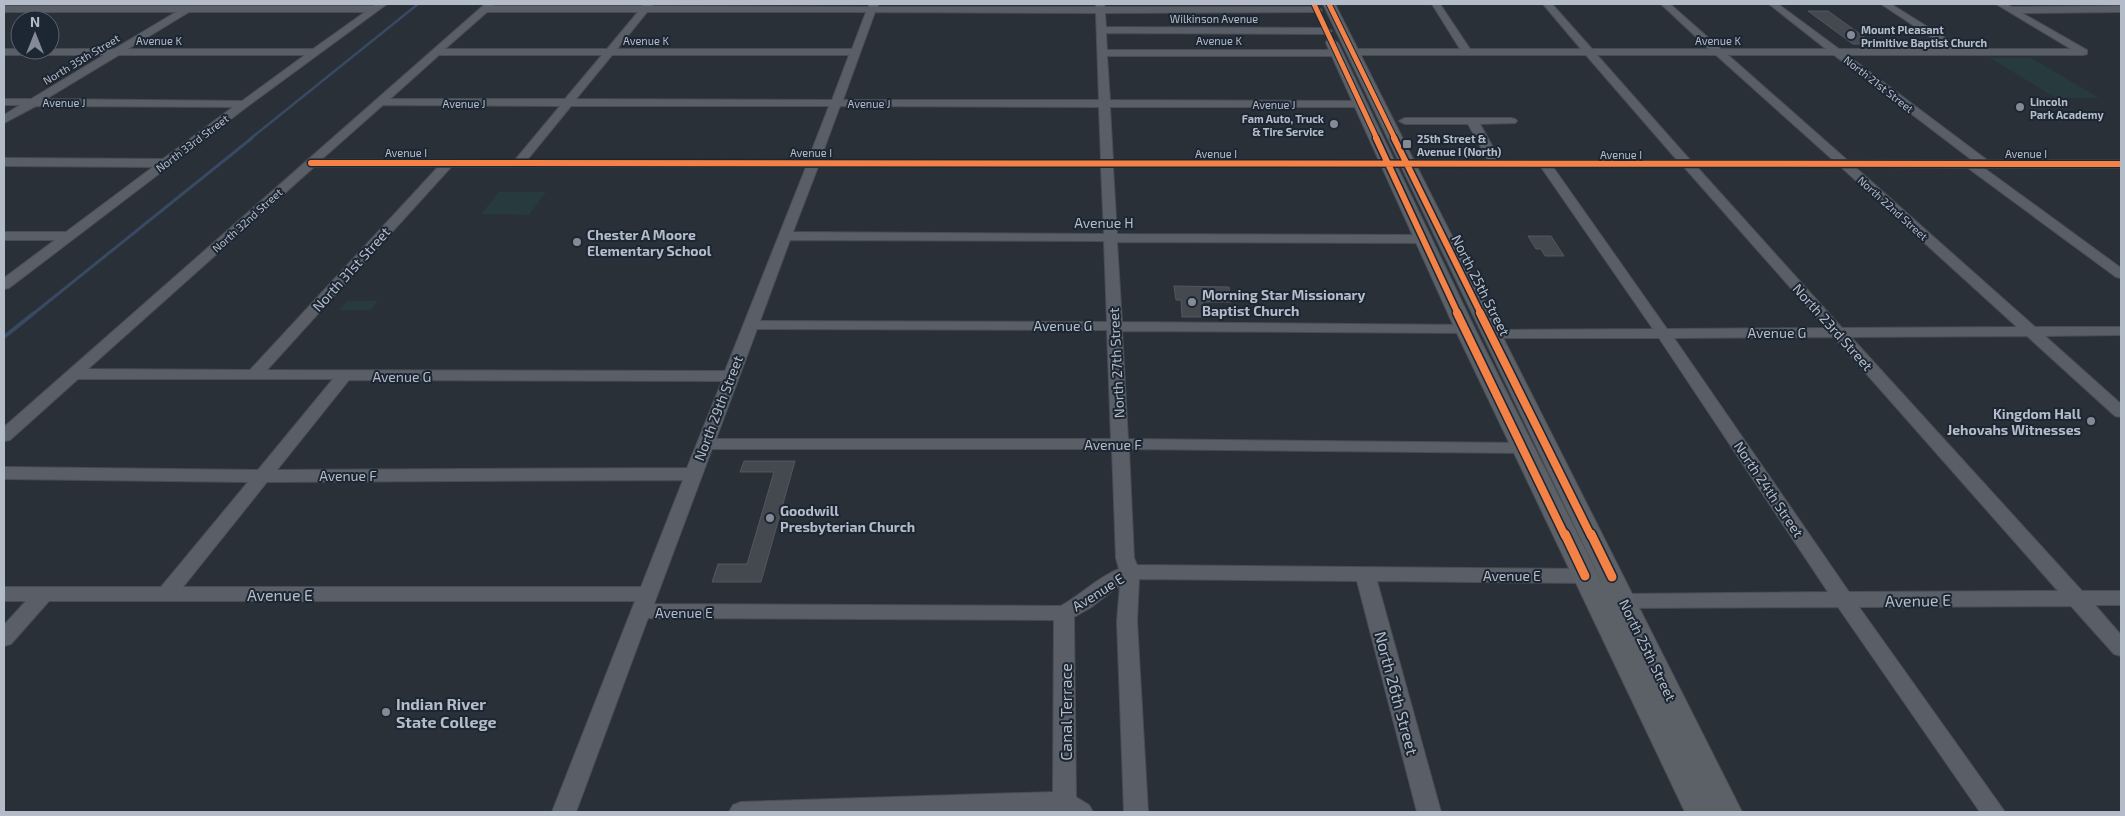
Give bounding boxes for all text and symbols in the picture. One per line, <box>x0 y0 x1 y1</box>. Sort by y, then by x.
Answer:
north arrow <box>10 10 60 60</box>
street label: Wilkinson Avenue <box>1170 12 1258 25</box>
text: N <box>30 13 40 30</box>
place label: Mount Pleasant Primitive Baptist Church <box>1861 23 1987 49</box>
marker: Mount Pleasant Primitive Baptist Church <box>1845 29 1857 41</box>
street label: North 35th Street <box>40 31 122 87</box>
street label: Avenue K <box>136 34 182 47</box>
street label: Avenue K <box>623 34 669 47</box>
street label: Avenue K <box>1196 34 1242 47</box>
street label: Avenue K <box>1695 34 1741 47</box>
street label: North 21st Street <box>1842 53 1916 115</box>
place label: Lincoln Park Academy <box>2030 95 2104 122</box>
street label: Avenue J <box>43 96 85 109</box>
street label: Avenue J <box>443 97 485 110</box>
street label: Avenue J <box>848 97 890 110</box>
street label: Avenue J <box>1253 98 1295 111</box>
marker: Lincoln Park Academy <box>2014 101 2026 113</box>
street label: North 33rd Street <box>153 112 231 174</box>
place label: Fam Auto, Truck & Tire Service <box>1242 112 1325 138</box>
marker: Fam Auto, Truck & Tire Service <box>1328 118 1340 130</box>
place label: 25th Street & Avenue I (North) <box>1417 132 1501 158</box>
marker: 25th Street & Avenue I (North) <box>1401 138 1413 150</box>
street label: Avenue I <box>385 146 427 159</box>
street label: Avenue I <box>790 146 832 159</box>
street label: Avenue I <box>1195 147 1237 160</box>
street label: Avenue I <box>2005 147 2047 160</box>
street label: Avenue I <box>1600 148 1642 161</box>
street label: North 22nd Street <box>1855 173 1931 243</box>
street label: North 32nd Street <box>209 185 285 255</box>
street label: Avenue H <box>1074 214 1134 231</box>
street label: North 31st Street <box>309 223 393 315</box>
place label: Chester A Moore Elementary School <box>587 226 712 259</box>
street label: North 25th Street <box>1448 232 1514 338</box>
marker: Chester A Moore Elementary School <box>571 236 583 248</box>
street label: North 23rd Street <box>1789 280 1877 374</box>
place label: Morning Star Missionary Baptist Church <box>1202 286 1366 319</box>
marker: Morning Star Missionary Baptist Church <box>1186 296 1198 308</box>
street label: North 27th Street <box>1105 307 1127 419</box>
street label: Avenue G <box>1034 317 1092 334</box>
street label: Avenue G <box>1748 324 1806 341</box>
street label: North 29th Street <box>690 353 746 463</box>
street label: Avenue G <box>373 368 431 385</box>
place label: Kingdom Hall Jehovahs Witnesses <box>1947 405 2081 438</box>
marker: Kingdom Hall Jehovahs Witnesses <box>2085 415 2097 427</box>
street label: Avenue F <box>1084 436 1142 453</box>
street label: North 24th Street <box>1731 438 1807 540</box>
street label: Avenue F <box>319 467 377 484</box>
place label: Goodwill Presbyterian Church <box>780 502 915 535</box>
marker: Goodwill Presbyterian Church <box>764 512 776 524</box>
street label: Avenue E <box>1483 567 1541 584</box>
street label: Avenue E <box>1069 569 1127 615</box>
street label: Avenue E <box>247 585 313 604</box>
street label: Avenue E <box>1885 590 1951 610</box>
street label: North 25th Street <box>1616 596 1680 704</box>
street label: Avenue E <box>655 604 713 621</box>
street label: North 26th Street <box>1371 629 1423 757</box>
street label: Canal Terrace <box>1056 663 1075 761</box>
place label: Indian River State College <box>396 694 497 731</box>
marker: Indian River State College <box>380 706 392 718</box>

